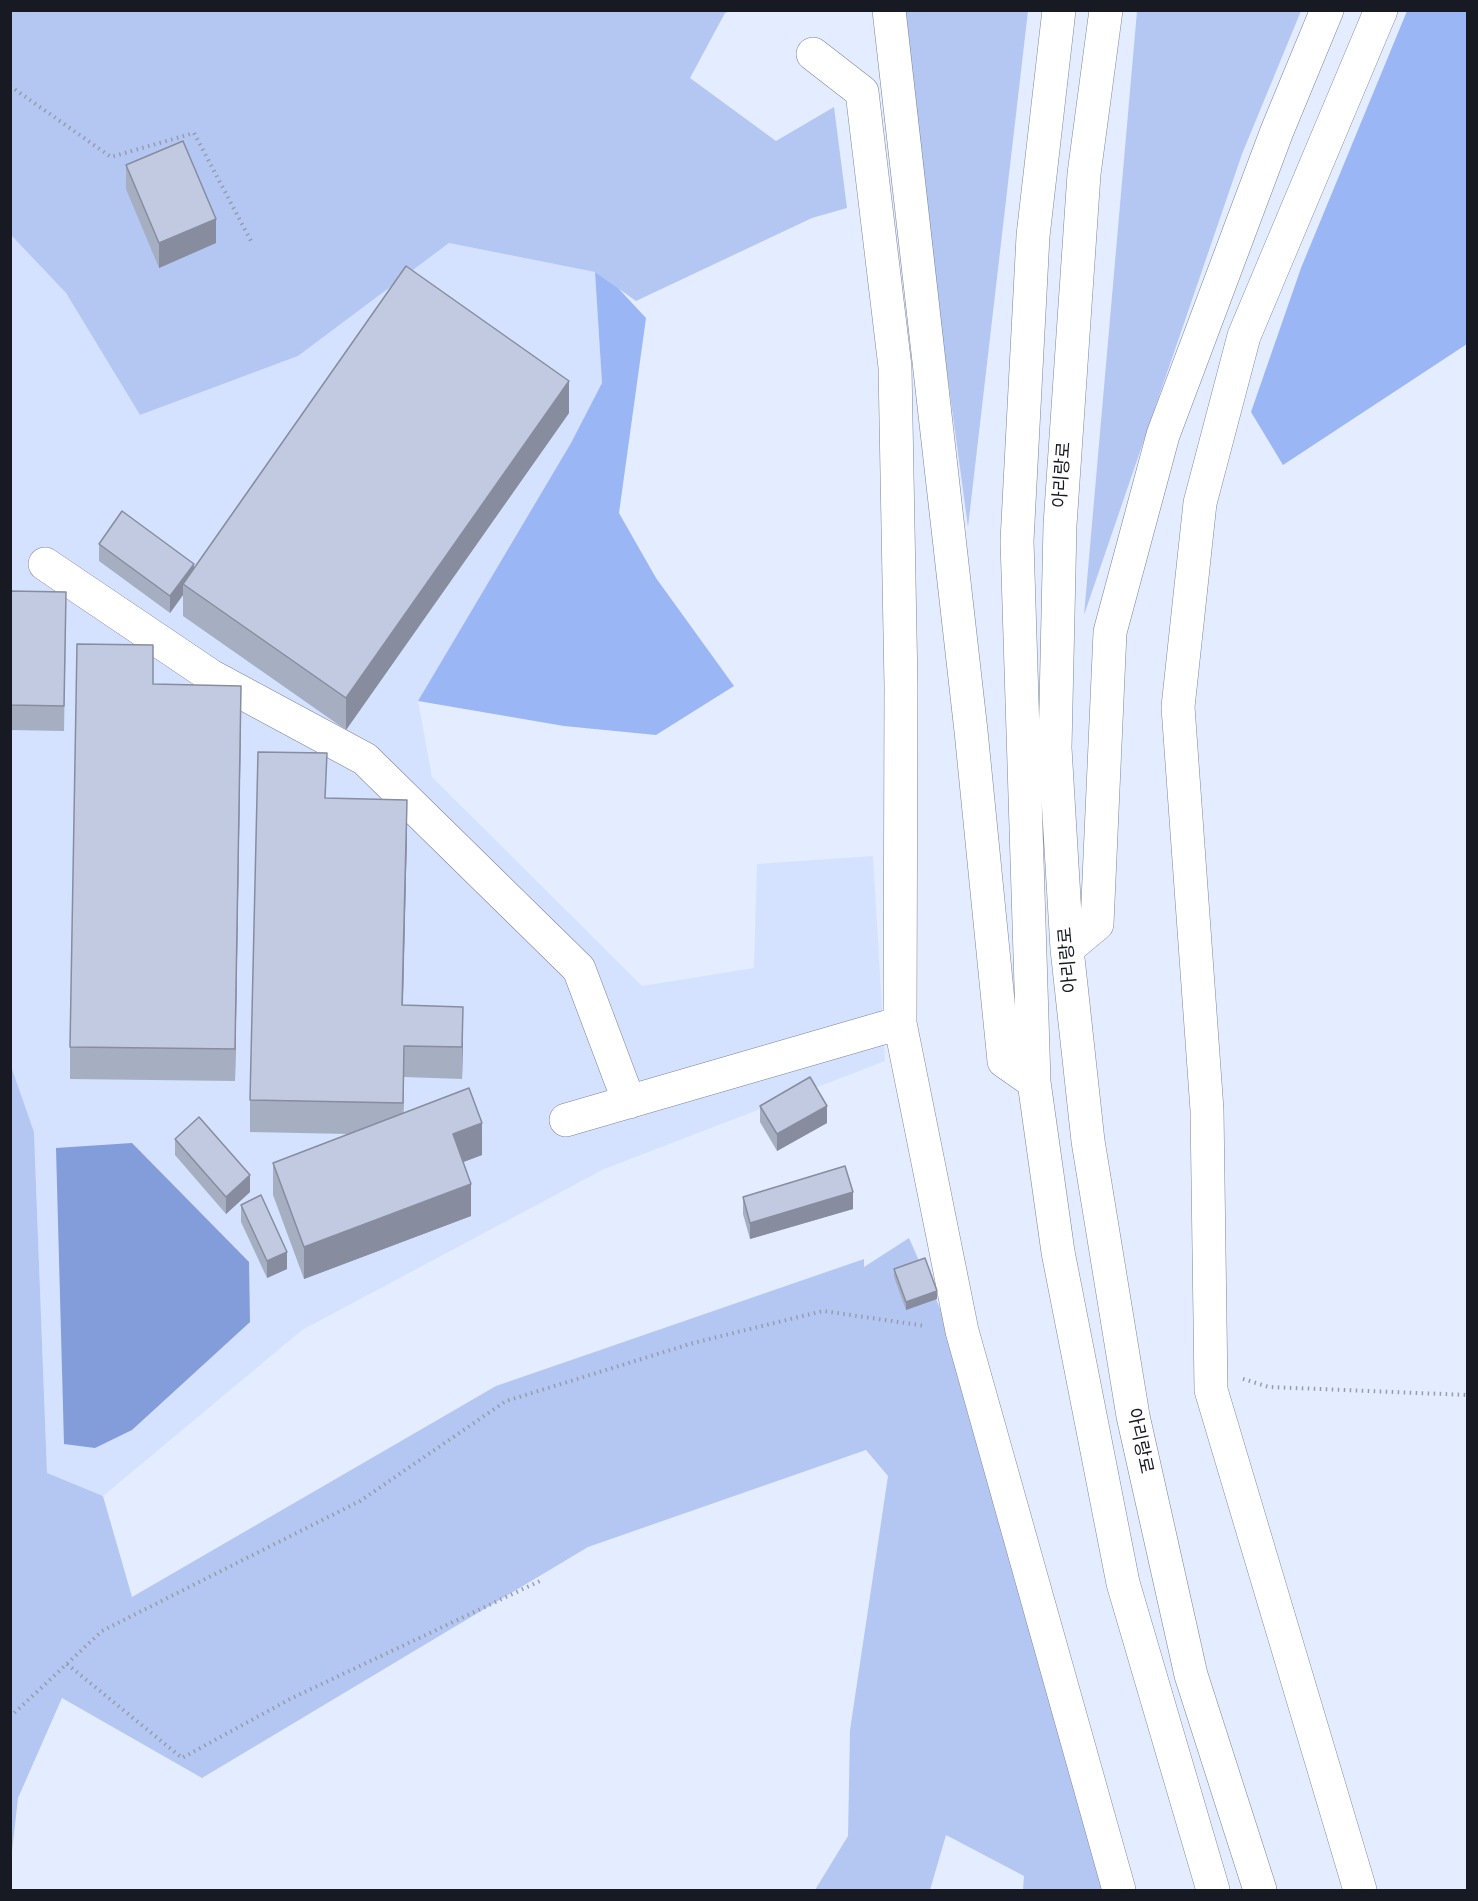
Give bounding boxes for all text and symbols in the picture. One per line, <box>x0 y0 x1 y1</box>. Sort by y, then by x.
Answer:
street label: 아리랑로 <box>1050 441 1076 509</box>
street label: 아리랑로 <box>1055 926 1083 994</box>
street label: 아리랑로 <box>1122 1406 1156 1476</box>

